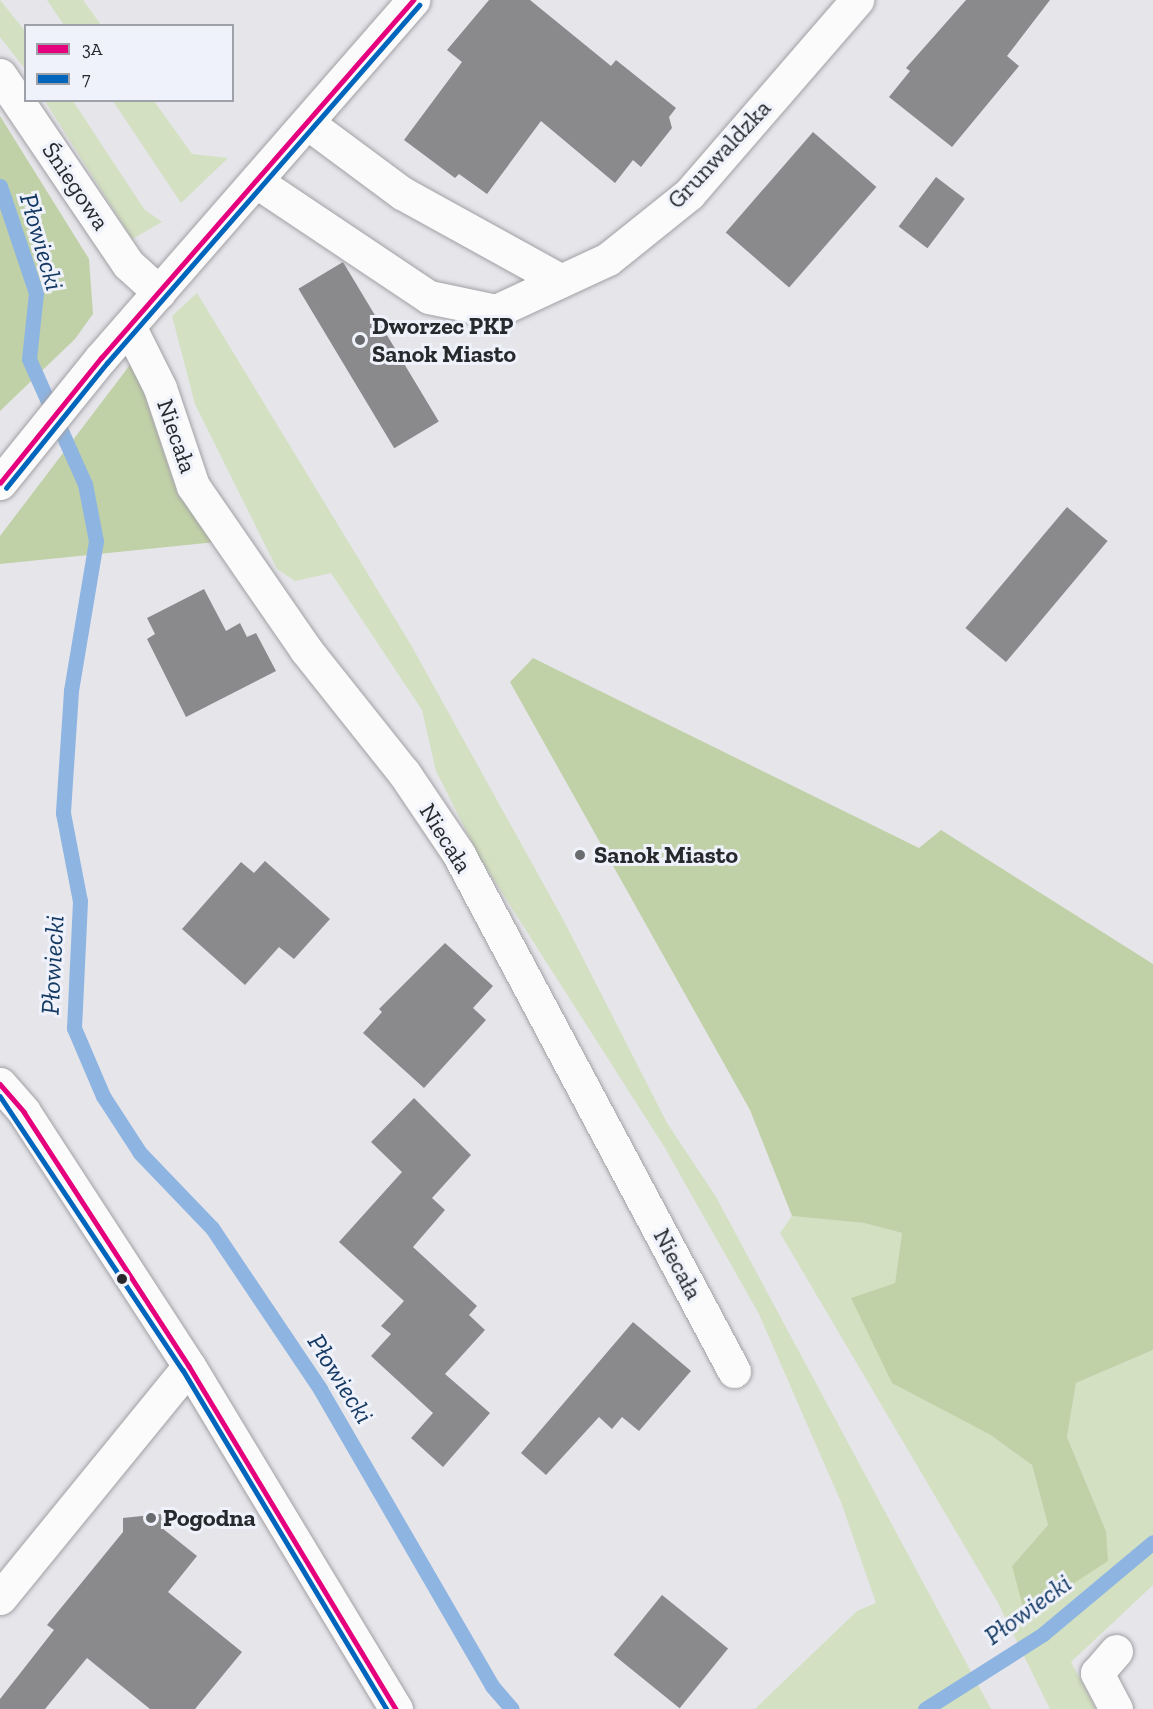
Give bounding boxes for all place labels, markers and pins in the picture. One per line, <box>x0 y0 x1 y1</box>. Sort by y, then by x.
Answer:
place label: Dworzec PKP Sanok Miasto <box>372 312 516 368</box>
marker: Dworzec PKP Sanok Miasto <box>353 333 367 347</box>
place label: Sanok Miasto <box>594 841 738 869</box>
marker: Sanok Miasto <box>571 846 589 864</box>
unlabelled marker <box>116 1273 128 1285</box>
place label: Pogodna <box>163 1504 256 1532</box>
marker: Pogodna <box>144 1511 158 1525</box>

